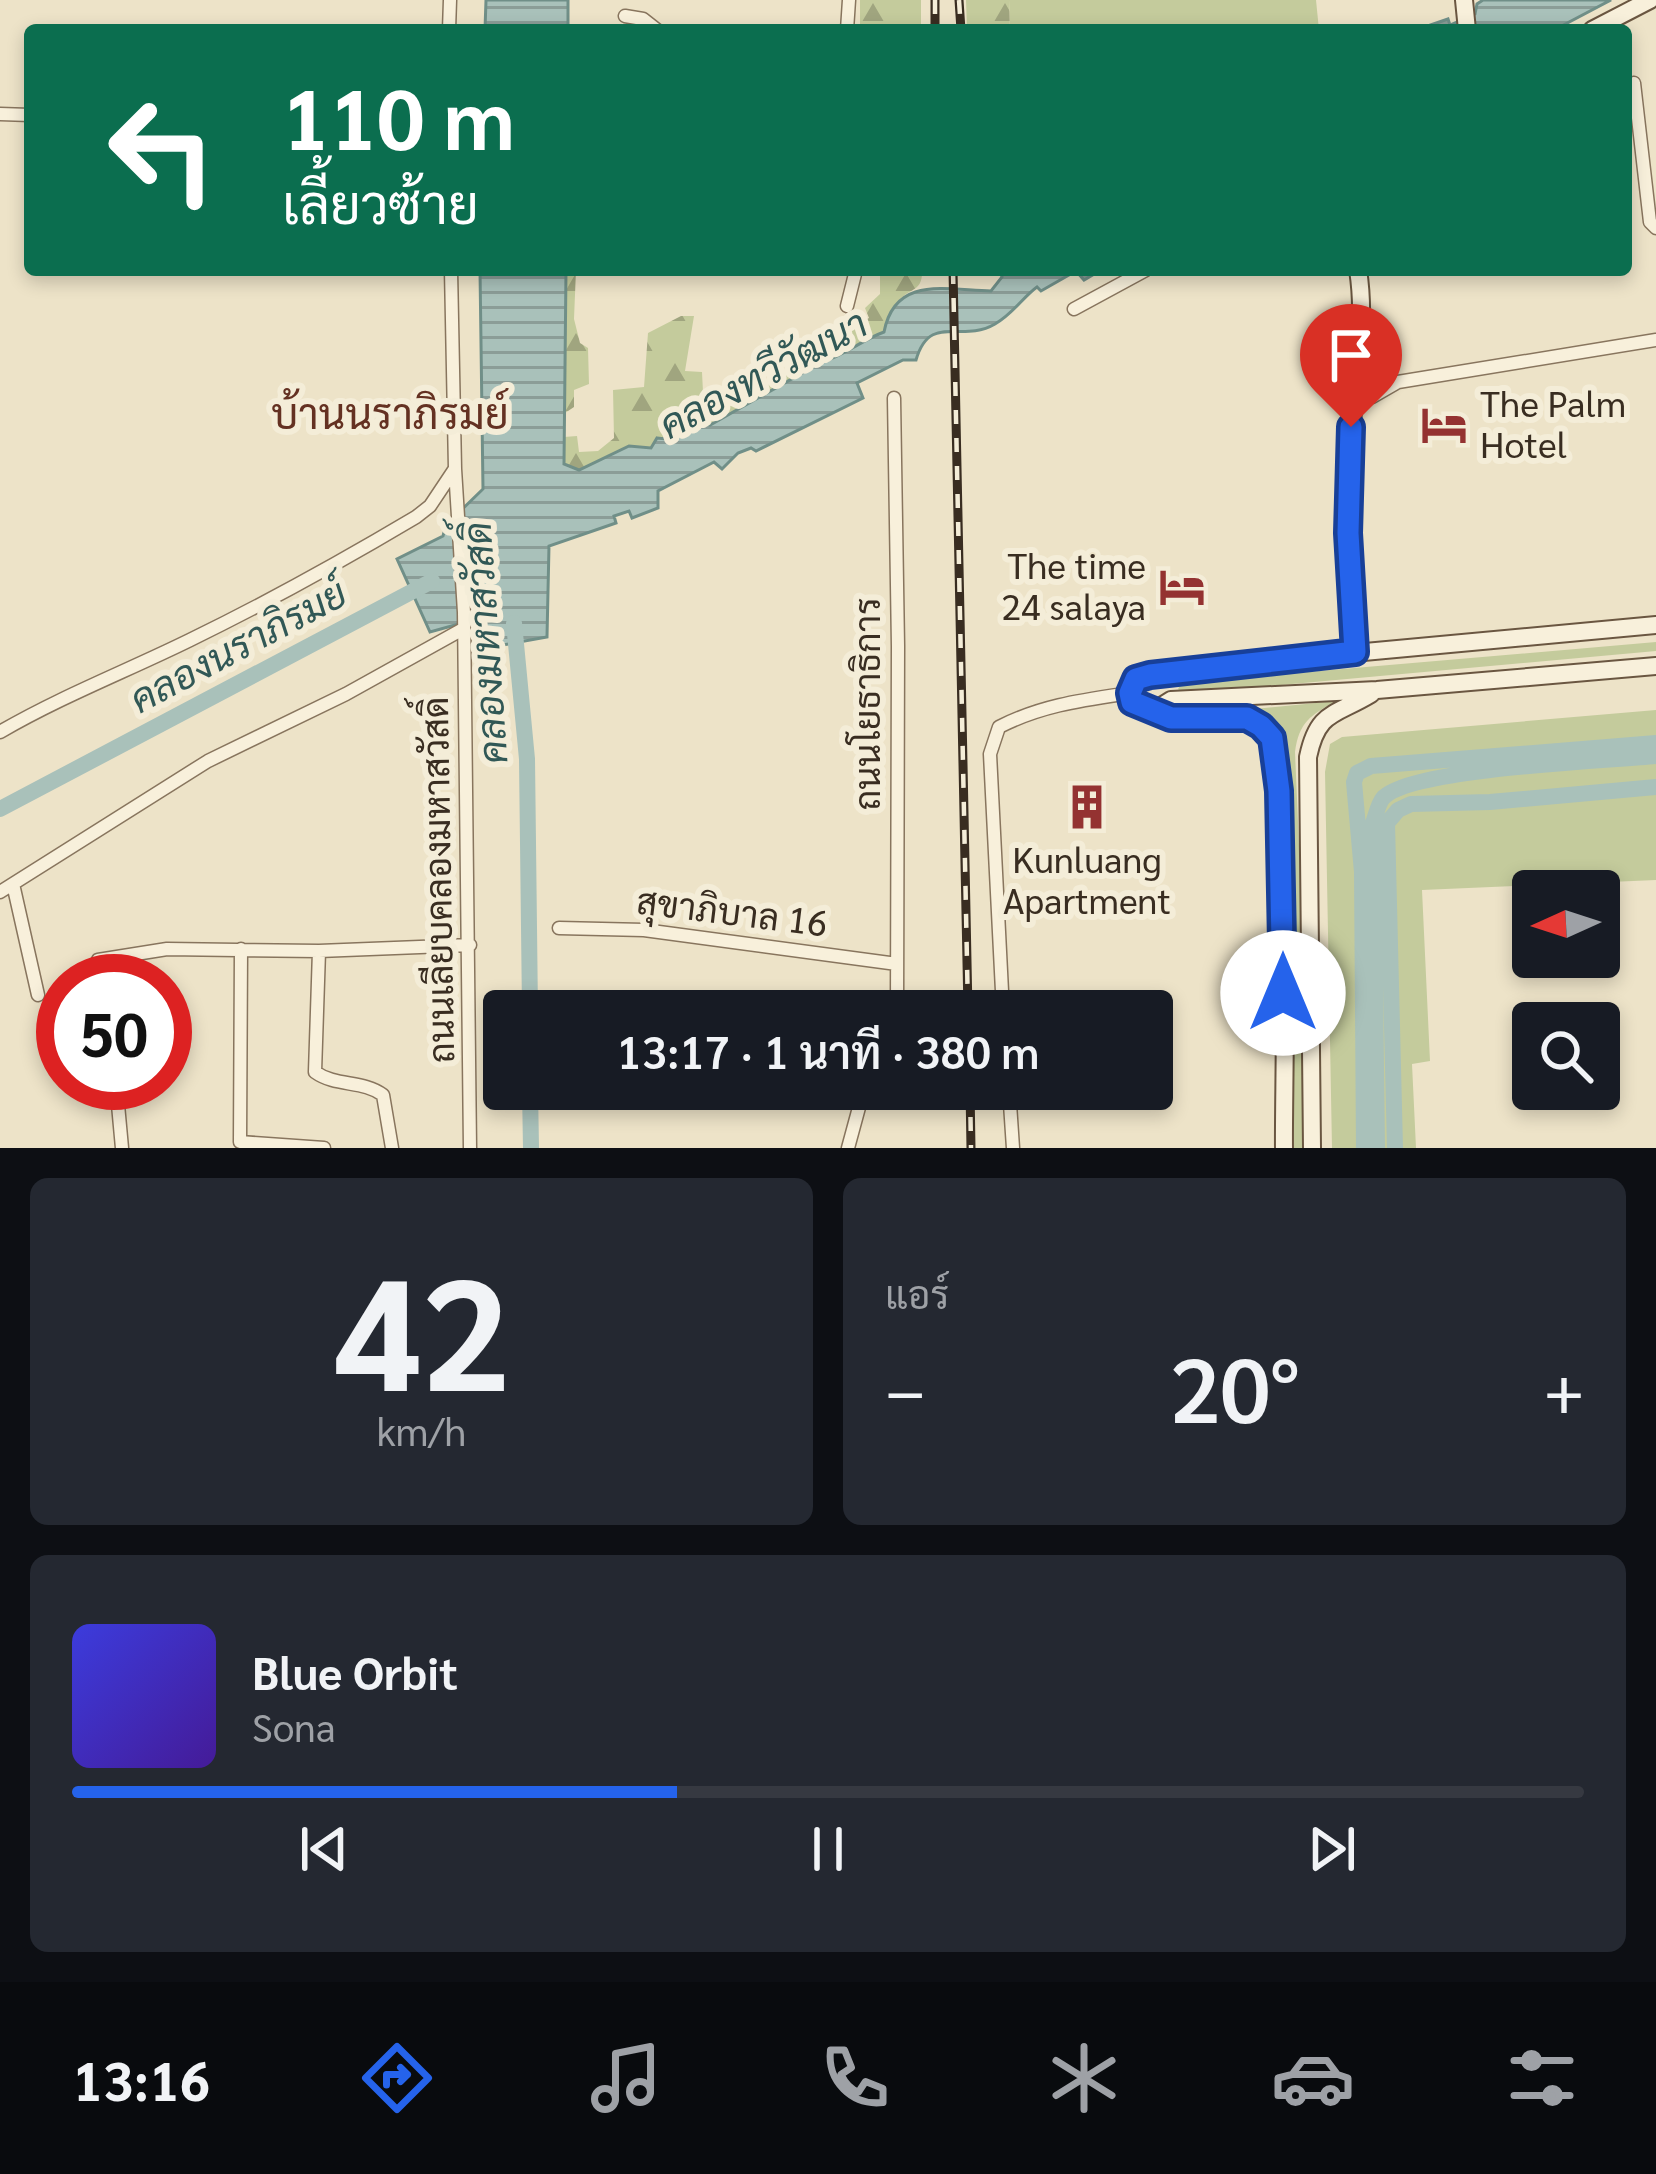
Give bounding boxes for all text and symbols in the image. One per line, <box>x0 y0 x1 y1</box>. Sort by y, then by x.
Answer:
text: 110 m <box>282 60 515 169</box>
icon: left <box>84 72 240 228</box>
text: เลี้ยวซ้าย <box>282 166 479 237</box>
water label: คลองทวีวัฒนา <box>649 296 875 448</box>
pin <box>1300 304 1402 427</box>
icon: arrive <box>1318 322 1384 388</box>
place label: The Palm Hotel <box>1480 379 1626 466</box>
district label: บ้านนราภิรมย์ <box>271 384 509 439</box>
hotel icon: The Palm Hotel <box>1419 400 1469 450</box>
water label: คลองมหาสวัสดิ์ <box>443 514 516 766</box>
place label: The time 24 salaya <box>1001 541 1146 628</box>
hotel icon: The time 24 salaya <box>1157 562 1207 612</box>
water label: คลองนราภิรมย์ <box>120 563 359 722</box>
street label: ถนนโยธาธิการ <box>842 597 888 811</box>
street label: ถนนเลียบคลองมหาสวัสดิ์ <box>404 696 462 1064</box>
building icon: Kunluang Apartment <box>1062 782 1112 832</box>
place label: Kunluang Apartment <box>1003 835 1171 922</box>
north arrow <box>1512 870 1620 978</box>
map controls <box>1512 870 1620 1110</box>
street label: สุขาภิบาล 16 <box>634 875 830 949</box>
position arrow <box>1220 930 1346 1056</box>
speed limit sign: 50 <box>36 954 192 1110</box>
button: search <box>1512 1002 1620 1110</box>
text: 13:17 · 1 นาที · 380 m <box>617 1021 1039 1079</box>
text: 42 <box>333 1224 510 1427</box>
text: แอร์ <box>885 1267 949 1318</box>
text: 20° <box>1170 1327 1299 1444</box>
text: − <box>885 1343 925 1428</box>
text: + <box>1544 1343 1584 1428</box>
text: km/h <box>377 1404 466 1455</box>
text: Blue Orbit <box>252 1642 458 1700</box>
text: Sona <box>252 1700 336 1751</box>
icon: previous <box>291 1816 357 1882</box>
icon: pause <box>795 1816 861 1882</box>
icon: next <box>1299 1816 1365 1882</box>
icon: directions <box>355 2036 439 2120</box>
icon: music <box>584 2036 668 2120</box>
icon: phone <box>813 2036 897 2120</box>
icon: climate <box>1042 2036 1126 2120</box>
icon: car <box>1271 2036 1355 2120</box>
icon: filters <box>1500 2036 1584 2120</box>
text: 13:16 <box>72 2043 210 2114</box>

